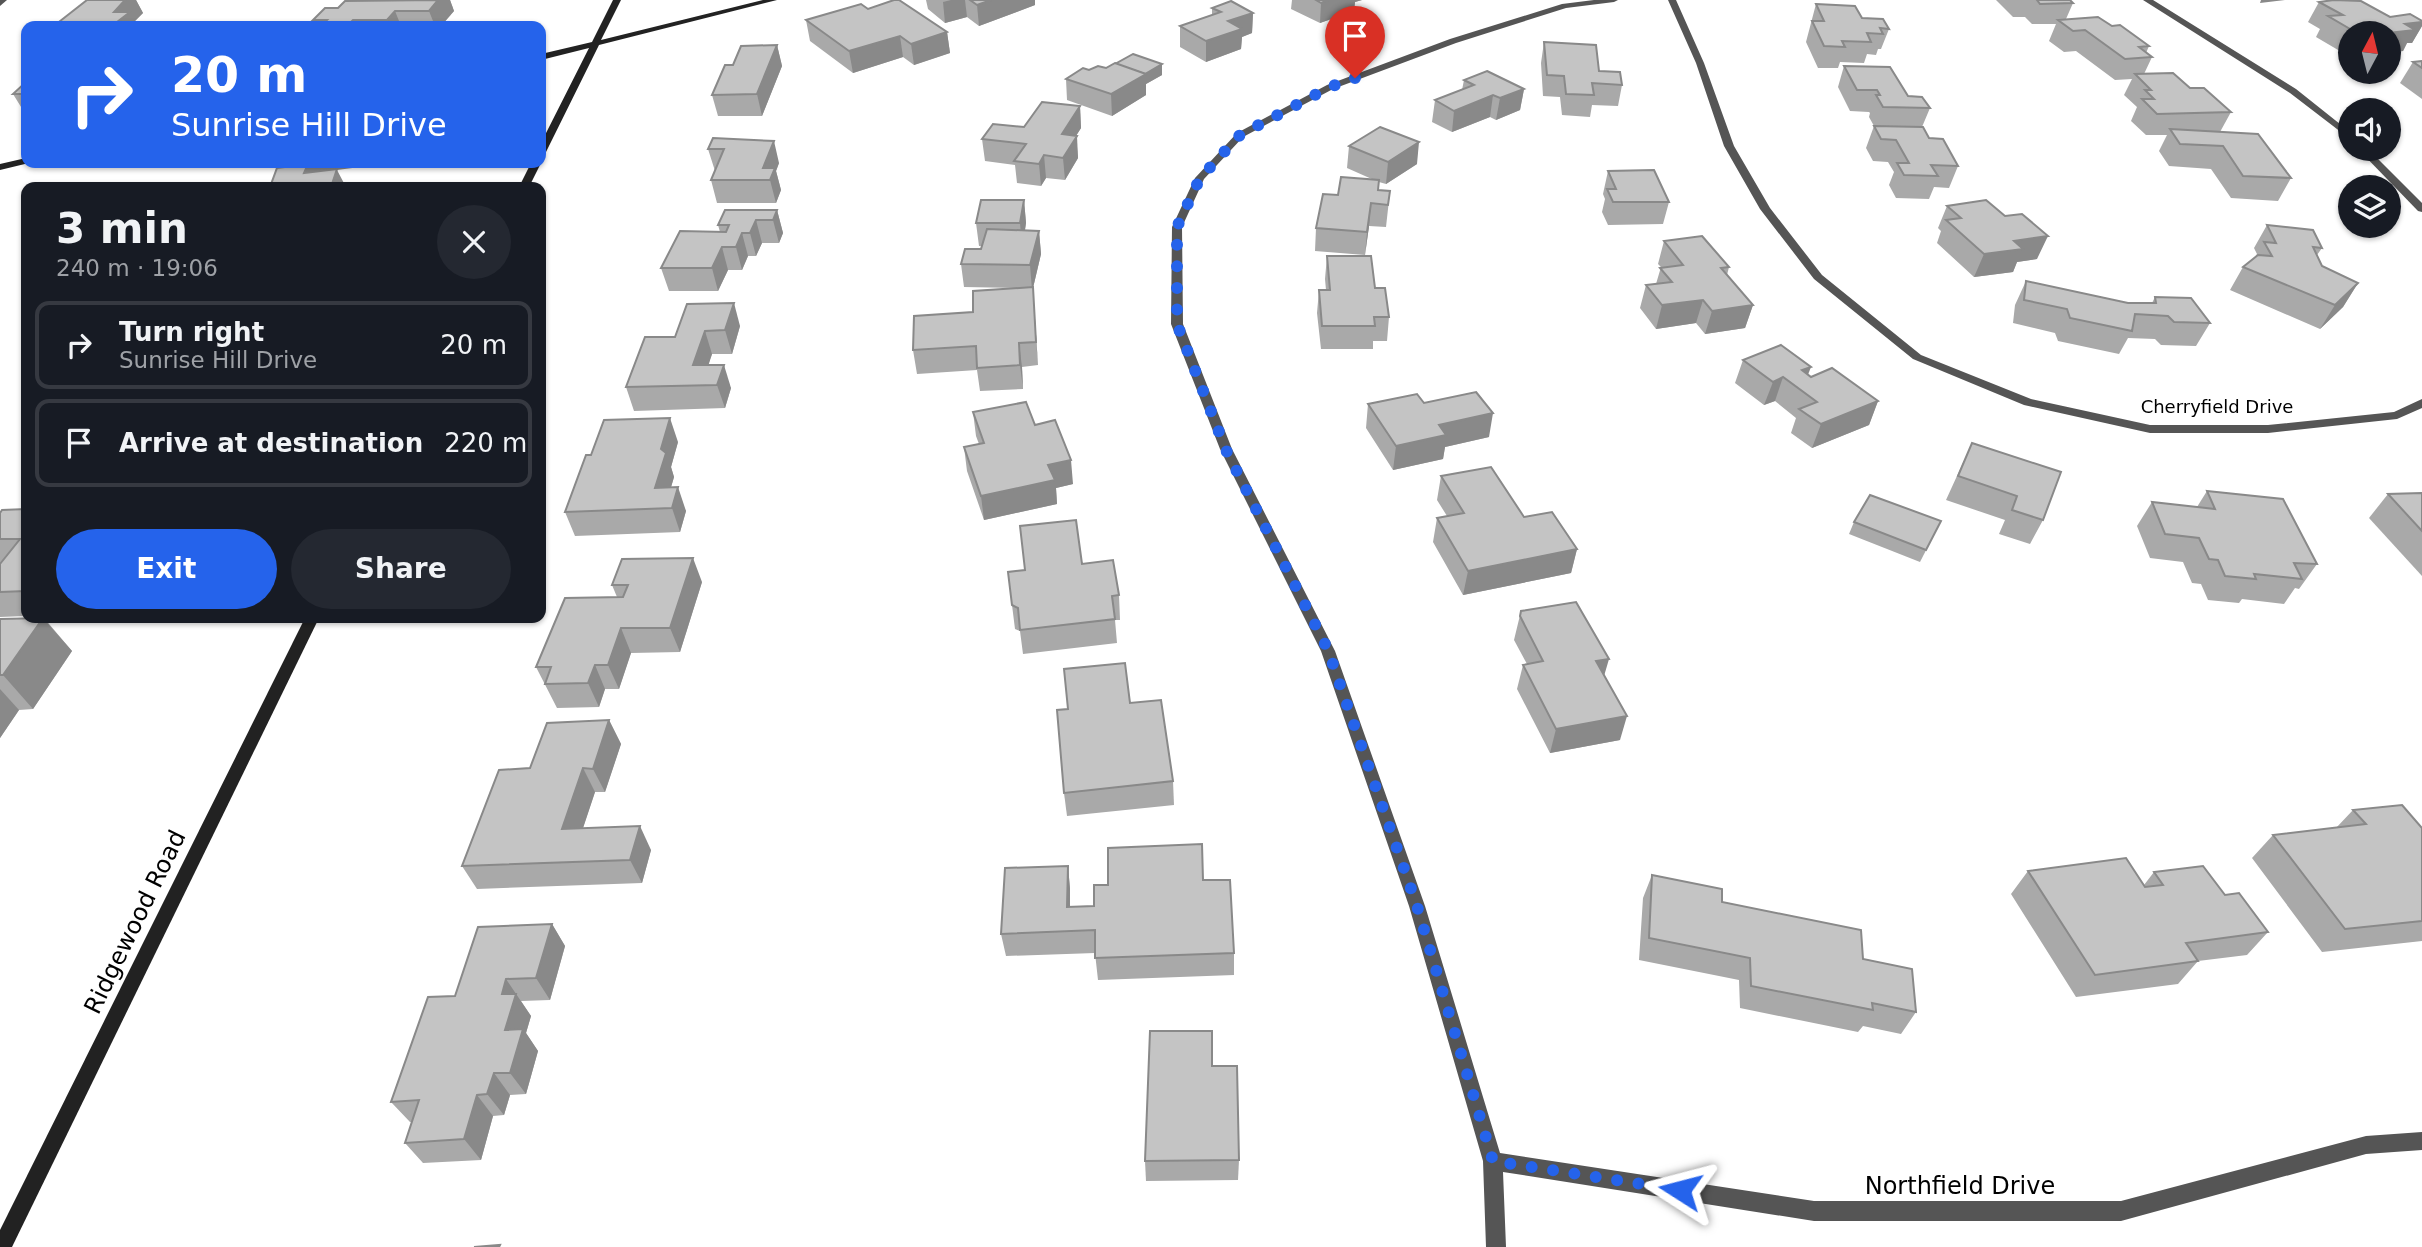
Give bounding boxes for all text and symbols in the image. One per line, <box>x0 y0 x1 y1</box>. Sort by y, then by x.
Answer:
pin <box>1325 6 1385 78</box>
icon: arrive <box>1336 17 1374 55</box>
north arrow <box>2338 21 2401 84</box>
map controls <box>2338 21 2401 238</box>
text: 20 m <box>171 47 307 104</box>
icon: right <box>56 49 147 140</box>
button: sound <box>2338 98 2401 161</box>
text: Sunrise Hill Drive <box>171 106 447 144</box>
button: layers <box>2338 175 2401 238</box>
text: 3 min <box>56 204 188 253</box>
button: close <box>437 205 511 279</box>
text: 240 m · 19:06 <box>56 255 218 281</box>
text: Turn right <box>119 317 264 347</box>
icon: right <box>60 326 98 364</box>
text: 20 m <box>440 330 507 360</box>
text: Sunrise Hill Drive <box>119 347 317 373</box>
street label: Cherryfield Drive <box>2141 396 2293 417</box>
icon: arrive <box>60 424 98 462</box>
text: Arrive at destination <box>119 428 423 458</box>
text: 220 m <box>444 428 527 458</box>
button: Exit <box>56 529 277 609</box>
button: Share <box>291 529 511 609</box>
street label: Ridgewood Road <box>78 826 192 1018</box>
position arrow <box>1643 1153 1717 1227</box>
street label: Northfield Drive <box>1865 1172 2055 1200</box>

